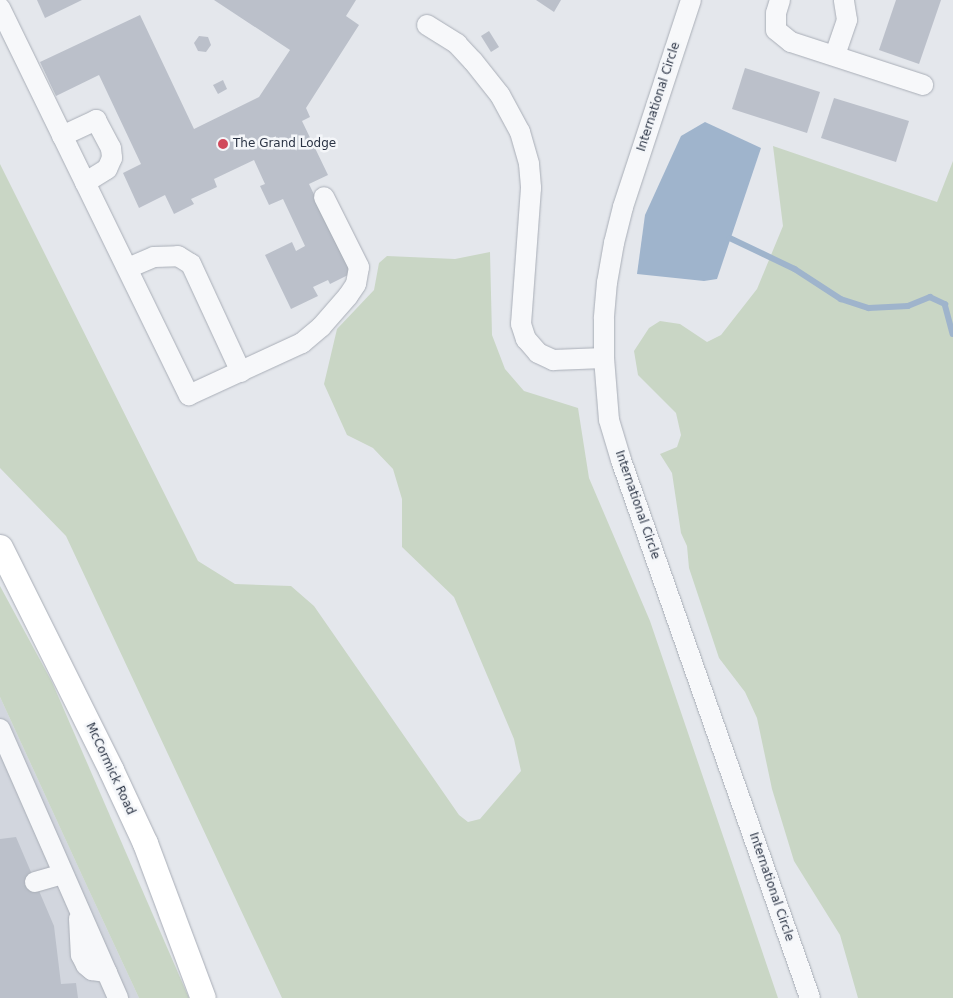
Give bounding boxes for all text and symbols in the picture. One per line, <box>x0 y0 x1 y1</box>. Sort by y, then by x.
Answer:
street label: International Circle <box>635 41 683 153</box>
place label: The Grand Lodge <box>233 137 336 151</box>
marker: The Grand Lodge <box>217 138 229 150</box>
street label: International Circle <box>612 449 662 561</box>
street label: McCormick Road <box>82 721 138 817</box>
street label: International Circle <box>746 831 796 943</box>

